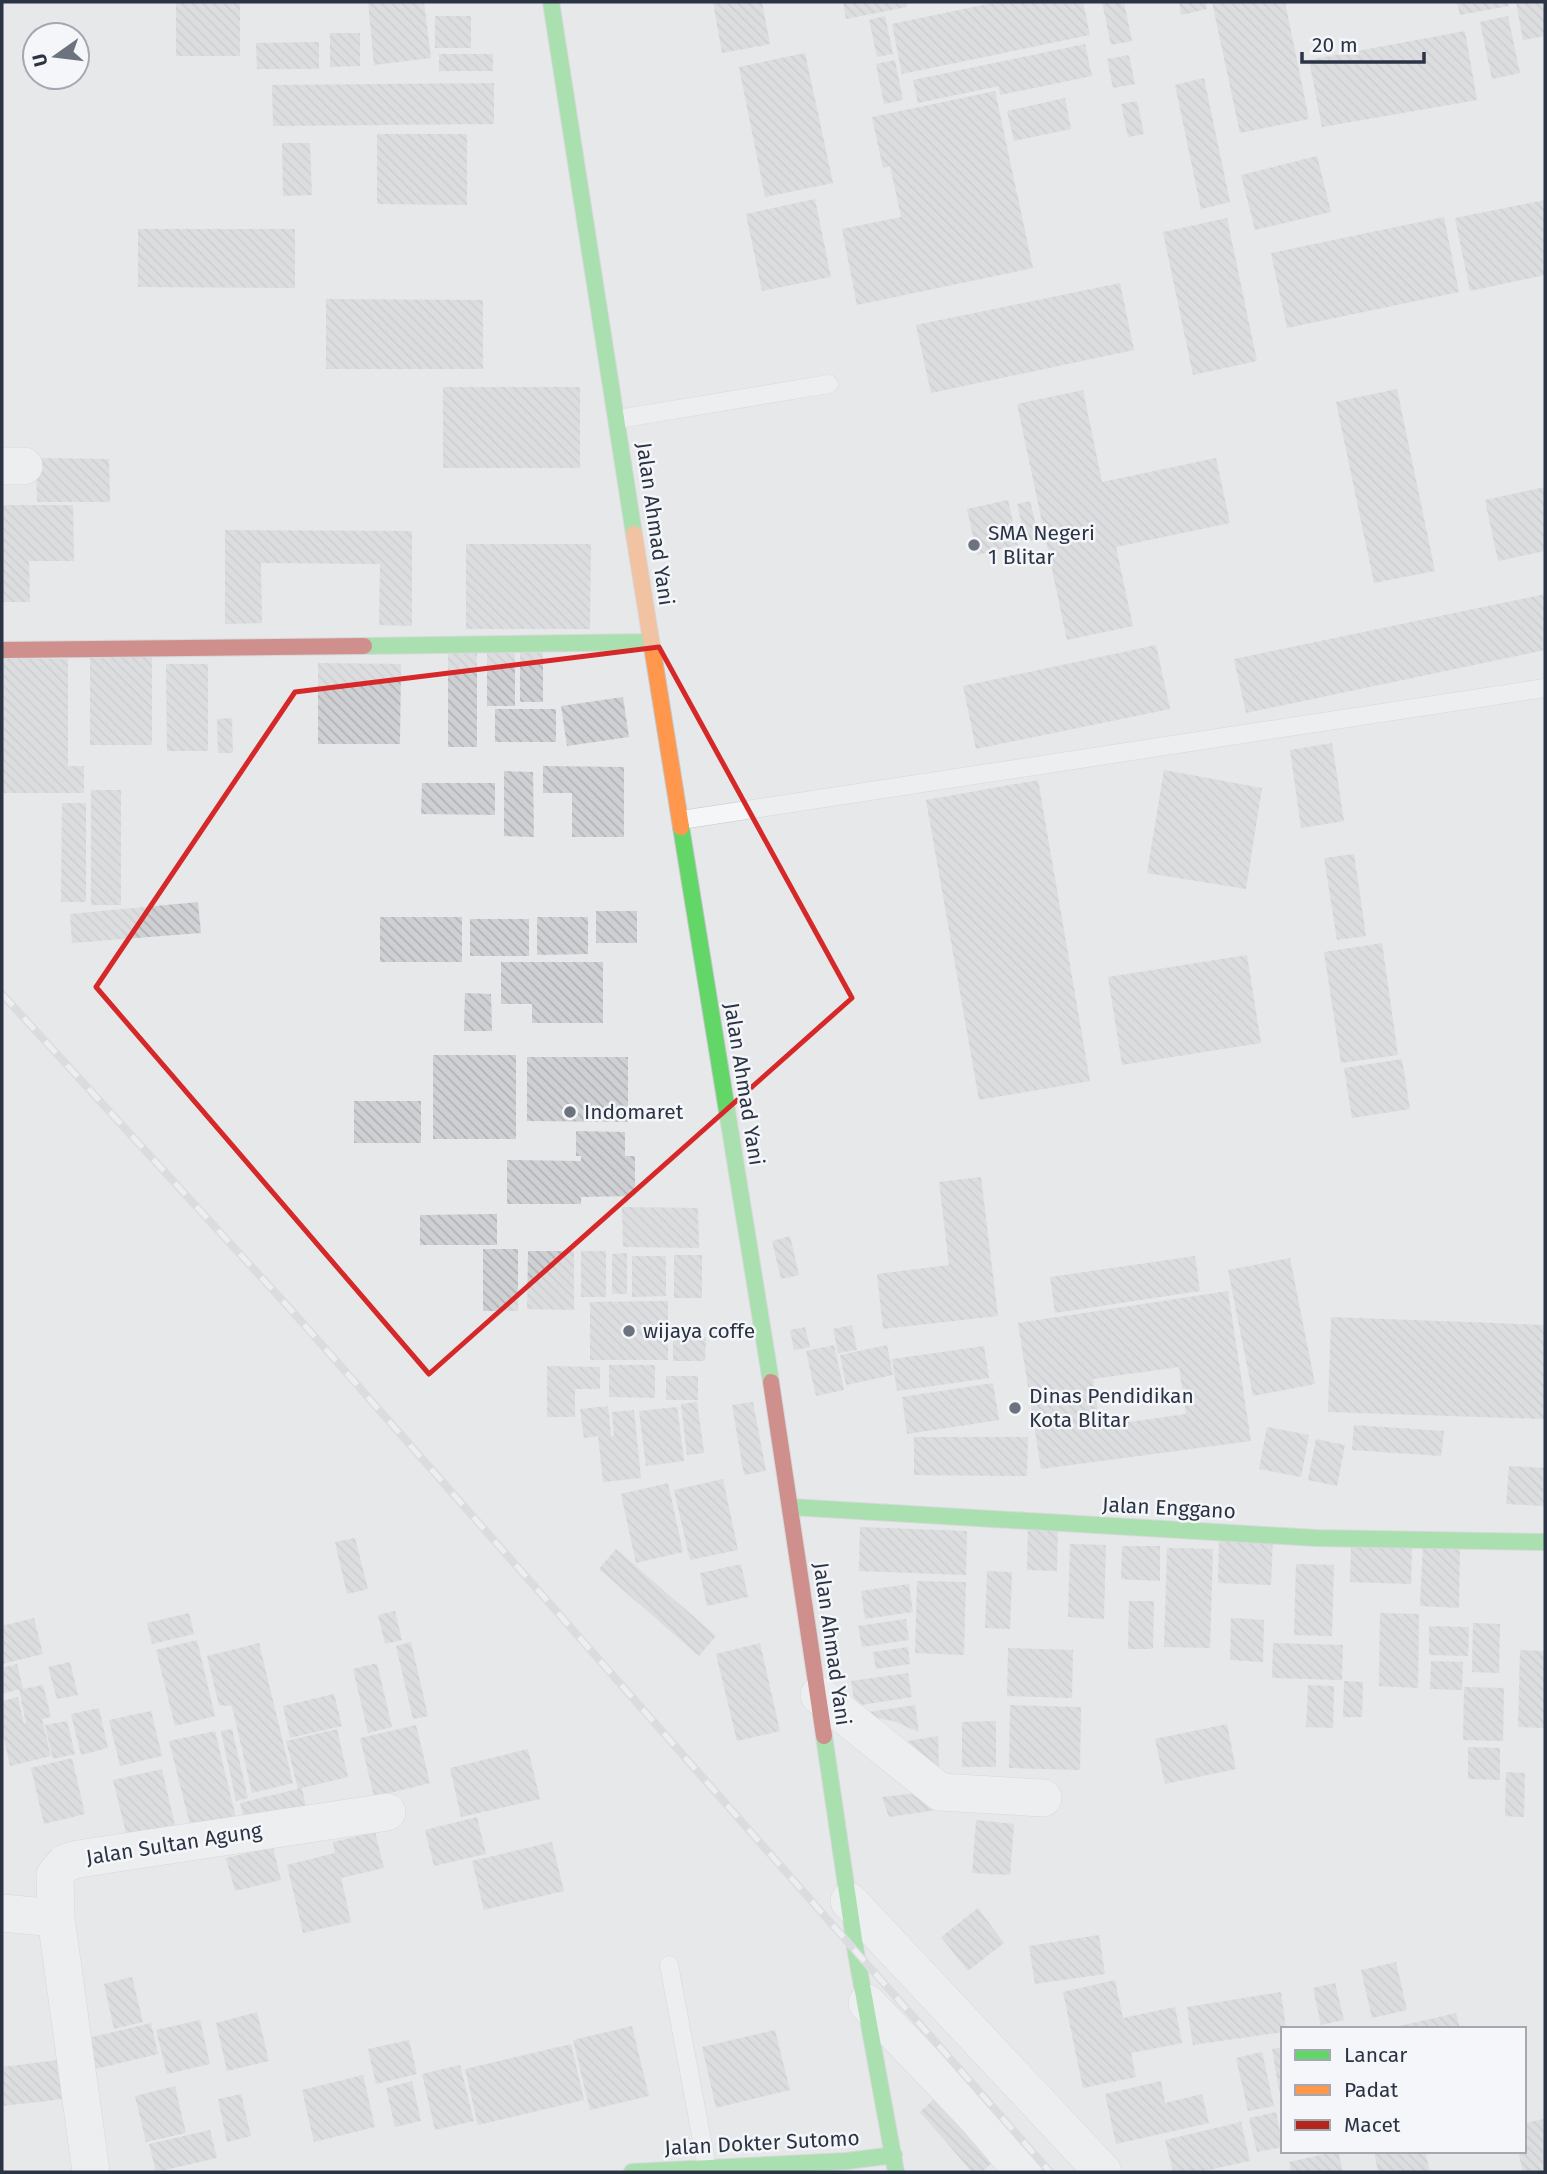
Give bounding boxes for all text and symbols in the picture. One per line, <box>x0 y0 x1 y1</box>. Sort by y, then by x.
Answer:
north arrow <box>21 21 91 91</box>
scale bar <box>1302 21 1424 65</box>
text: 20 m <box>1312 32 1358 58</box>
text: U <box>27 51 53 69</box>
street label: Jalan Ahmad Yani <box>631 441 679 607</box>
place label: SMA Negeri 1 Blitar <box>988 520 1095 570</box>
marker: SMA Negeri 1 Blitar <box>966 537 982 553</box>
street label: Jalan Ahmad Yani <box>718 1001 770 1167</box>
place label: Indomaret <box>584 1099 684 1125</box>
marker: Indomaret <box>562 1104 578 1120</box>
place label: wijaya coffe <box>643 1318 755 1344</box>
marker: wijaya coffe <box>621 1323 637 1339</box>
place label: Dinas Pendidikan Kota Blitar <box>1029 1383 1194 1433</box>
marker: Dinas Pendidikan Kota Blitar <box>1007 1400 1023 1416</box>
street label: Jalan Enggano <box>1102 1492 1236 1524</box>
street label: Jalan Ahmad Yani <box>808 1561 856 1727</box>
street label: Jalan Sultan Agung <box>84 1817 264 1871</box>
legend <box>1281 2027 1526 2153</box>
text: Lancar <box>1344 2042 1407 2068</box>
text: Padat <box>1344 2077 1398 2103</box>
text: Macet <box>1344 2112 1401 2138</box>
street label: Jalan Dokter Sutomo <box>664 2125 860 2161</box>

